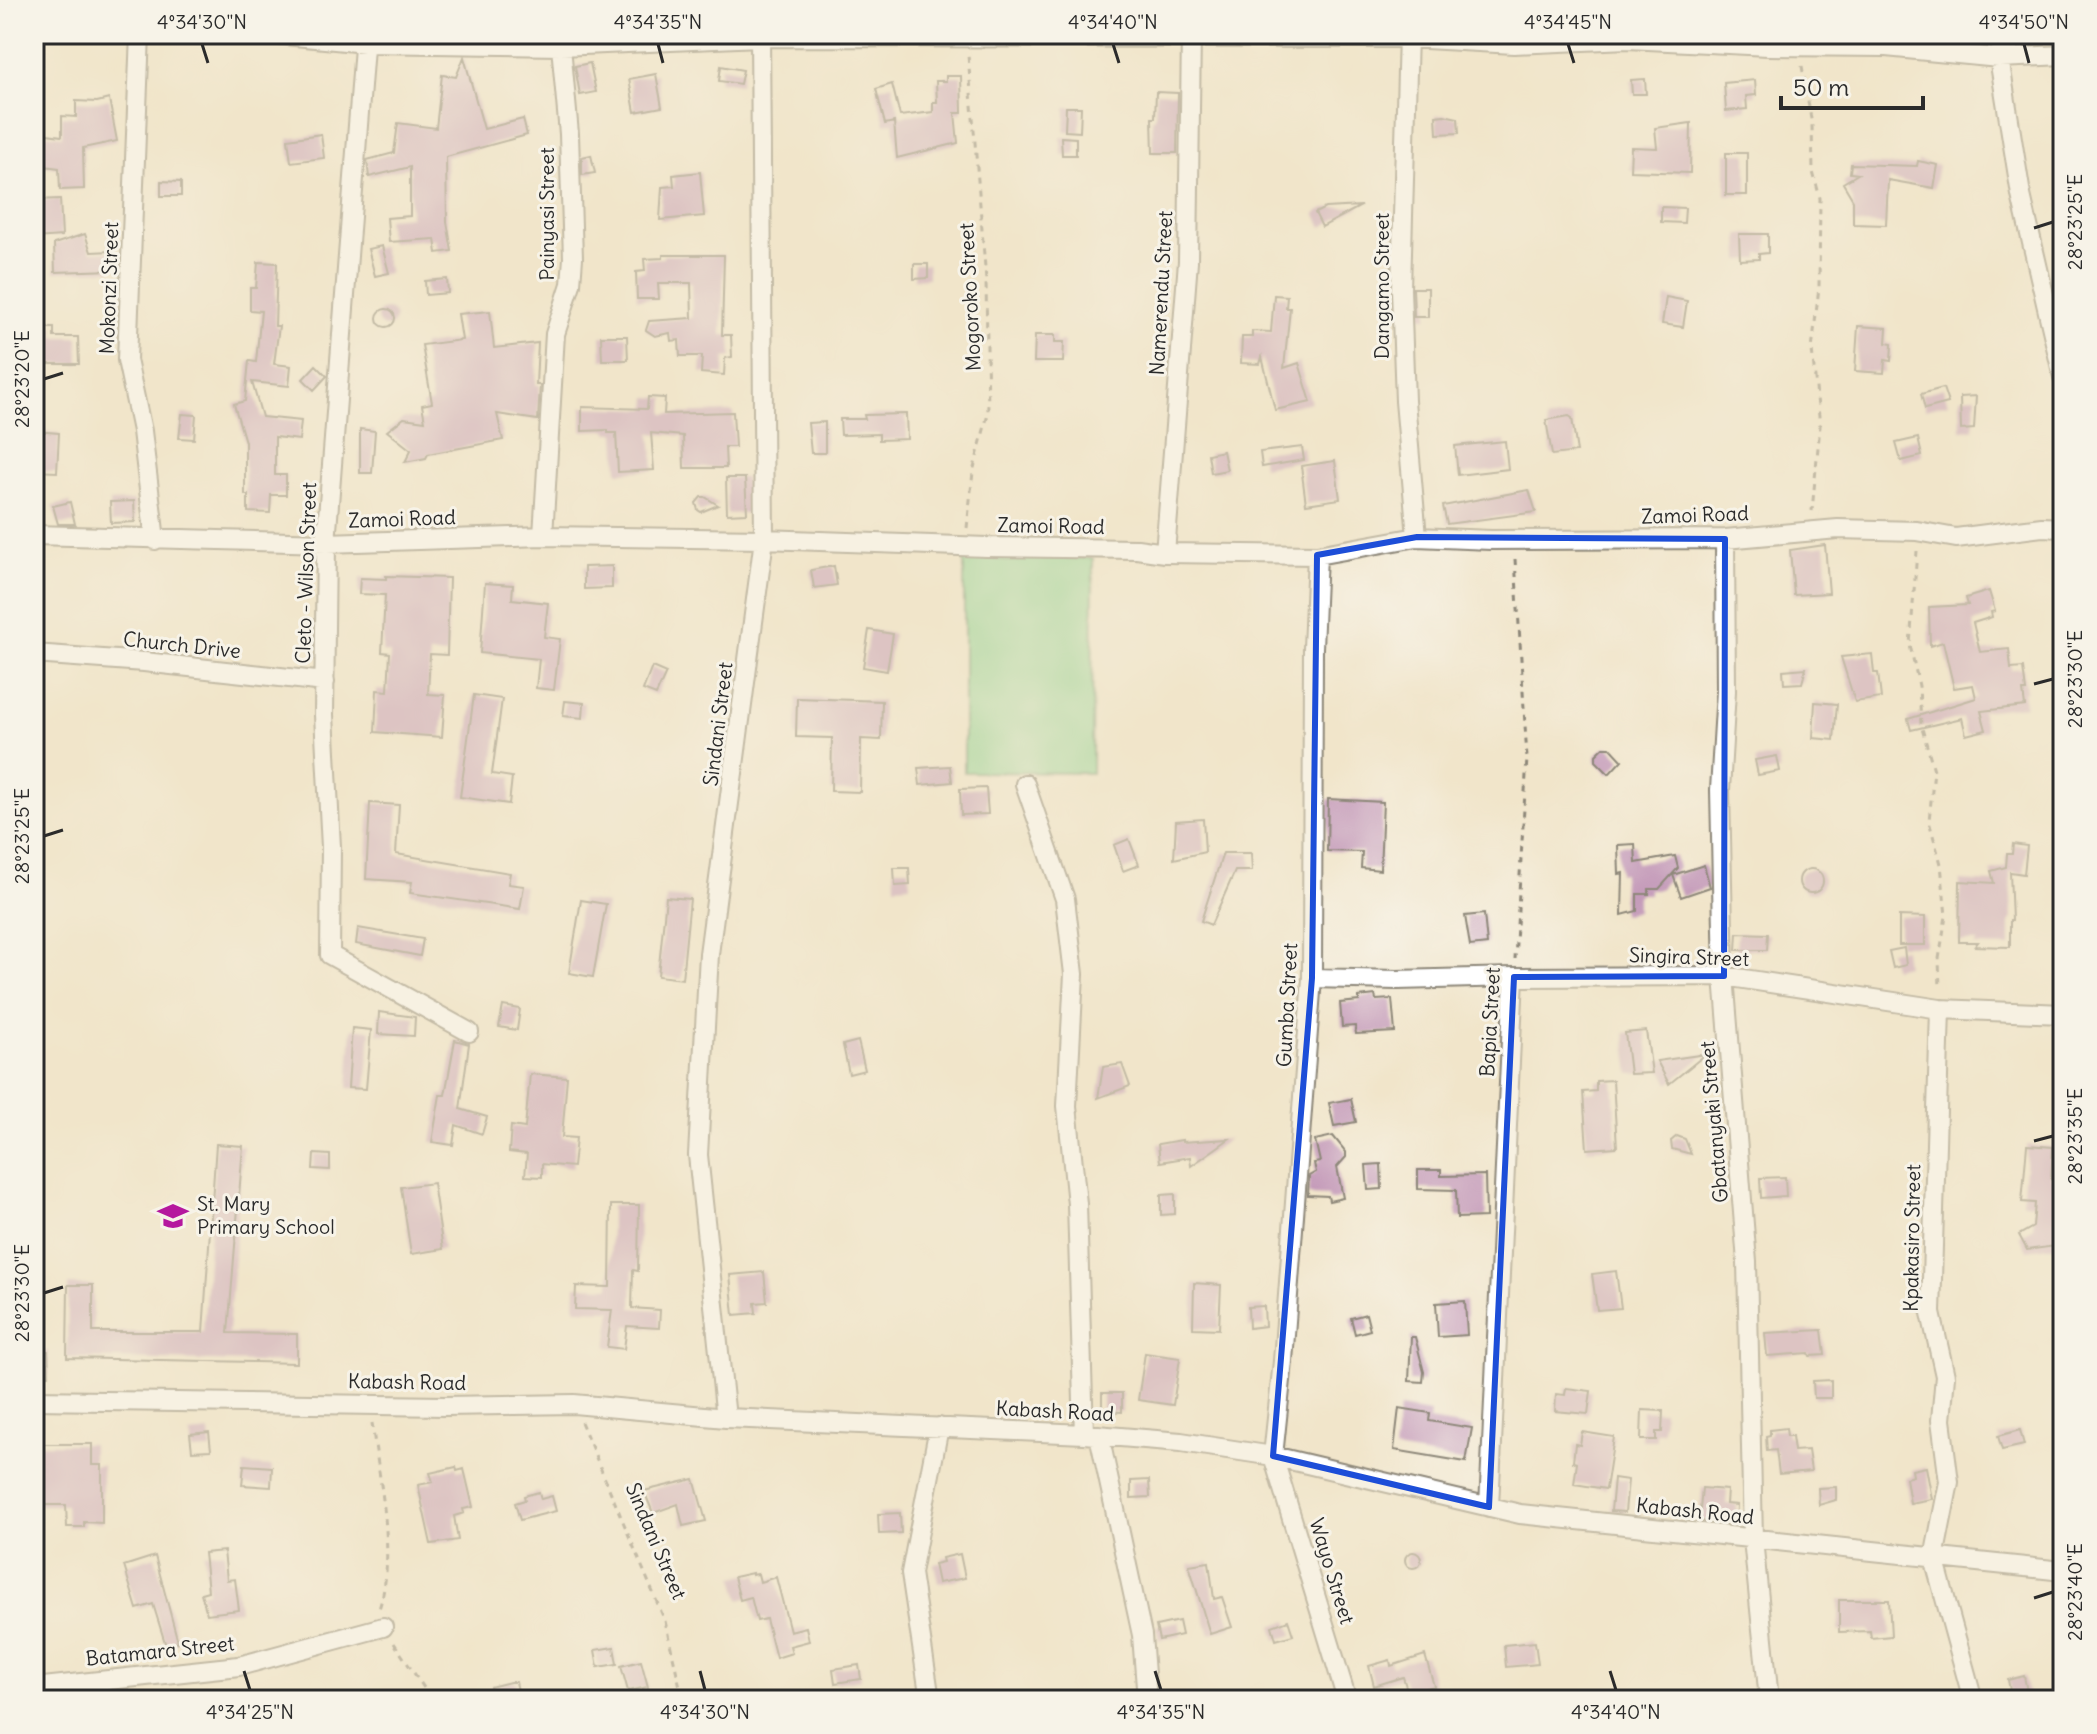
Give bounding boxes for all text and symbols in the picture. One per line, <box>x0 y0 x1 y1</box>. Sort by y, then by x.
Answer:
text: 4°34'30"N <box>157 9 247 34</box>
text: 4°34'35"N <box>614 9 702 34</box>
text: 4°34'40"N <box>1068 9 1158 34</box>
text: 4°34'45"N <box>1524 9 1612 34</box>
text: 4°34'50"N <box>1979 9 2069 34</box>
scale bar <box>1781 60 1923 110</box>
text: 50 m <box>1793 72 1849 102</box>
street label: Painyasi Street <box>534 147 559 281</box>
text: 28°23'25"E <box>2062 174 2087 270</box>
street label: Namerendu Street <box>1144 210 1177 376</box>
street label: Dangamo Street <box>1369 212 1394 359</box>
street label: Mokonzi Street <box>94 221 123 355</box>
street label: Mogoroko Street <box>953 222 986 372</box>
text: 28°23'20"E <box>9 330 34 428</box>
street label: Cleto - Wilson Street <box>290 482 321 664</box>
street label: Zamoi Road <box>1641 500 1749 529</box>
street label: Zamoi Road <box>348 504 456 533</box>
street label: Zamoi Road <box>997 512 1105 539</box>
street label: Church Drive <box>122 626 242 663</box>
text: 28°23'30"E <box>2062 630 2087 728</box>
street label: Sindani Street <box>698 660 738 787</box>
text: 28°23'25"E <box>9 788 34 884</box>
street label: Gumba Street <box>1271 942 1302 1068</box>
street label: Singira Street <box>1628 942 1750 971</box>
street label: Bapia Street <box>1474 966 1505 1078</box>
street label: Gbatanyaki Street <box>1694 1040 1733 1204</box>
text: 28°23'35"E <box>2062 1088 2087 1184</box>
street label: Kpakasiro Street <box>1898 1164 1925 1312</box>
place label: St. Mary Primary School <box>197 1191 335 1239</box>
school or university icon: St. Mary Primary School <box>156 1199 190 1233</box>
text: 28°23'30"E <box>9 1244 34 1342</box>
street label: Kabash Road <box>348 1368 467 1395</box>
street label: Kabash Road <box>995 1395 1115 1426</box>
street label: Sindani Street <box>621 1479 692 1603</box>
street label: Kabash Road <box>1635 1492 1755 1529</box>
street label: Wayo Street <box>1305 1515 1361 1627</box>
text: 28°23'40"E <box>2062 1543 2087 1641</box>
street label: Batamara Street <box>84 1630 236 1671</box>
text: 4°34'25"N <box>206 1699 294 1724</box>
text: 4°34'30"N <box>660 1699 750 1724</box>
text: 4°34'35"N <box>1117 1699 1205 1724</box>
text: 4°34'40"N <box>1571 1699 1661 1724</box>

